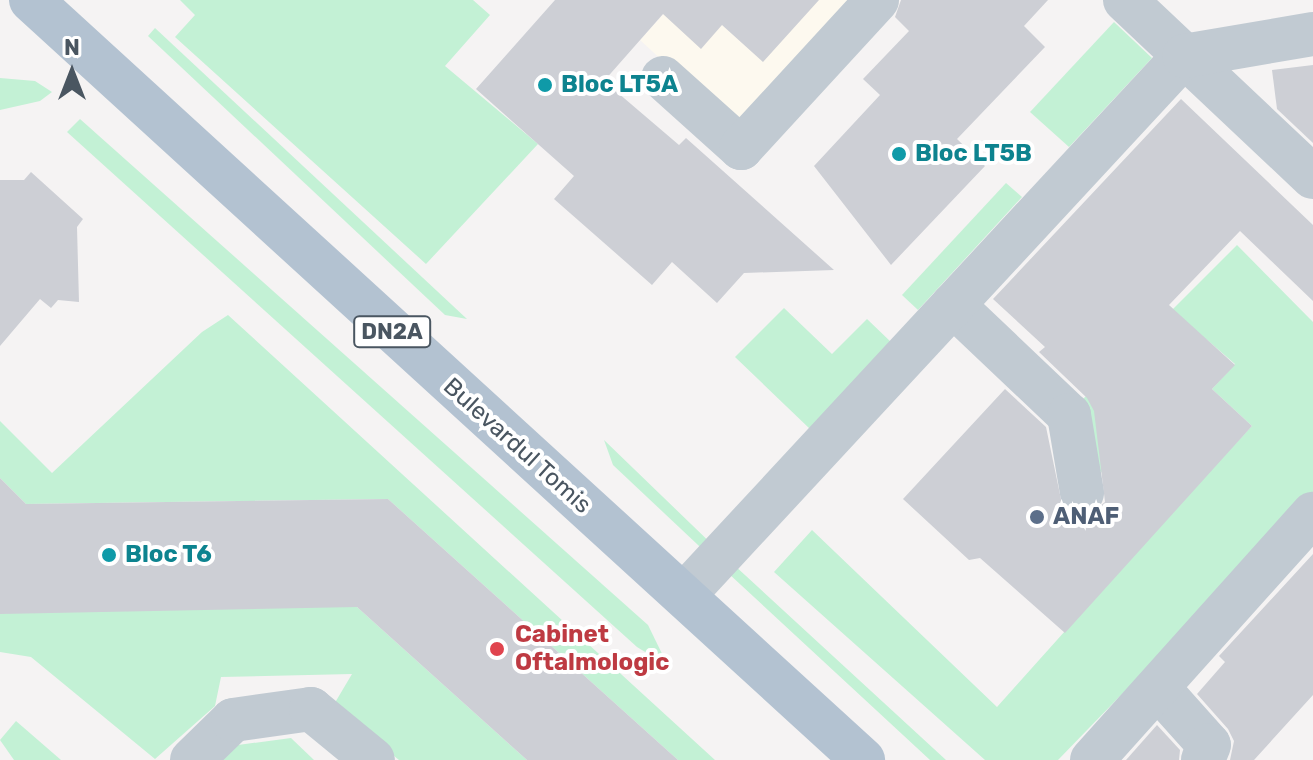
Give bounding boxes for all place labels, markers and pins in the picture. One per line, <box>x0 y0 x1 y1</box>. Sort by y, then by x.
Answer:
place label: Bloc LT5A <box>561 71 678 99</box>
marker: Bloc LT5A <box>536 76 554 94</box>
place label: Bloc LT5B <box>915 140 1032 168</box>
marker: Bloc LT5B <box>890 145 908 163</box>
place label: ANAF <box>1053 503 1119 531</box>
marker: ANAF <box>1028 508 1046 526</box>
place label: Bloc T6 <box>125 541 212 569</box>
marker: Bloc T6 <box>100 546 118 564</box>
place label: Cabinet Oftalmologic <box>515 621 669 677</box>
marker: Cabinet Oftalmologic <box>486 638 508 660</box>

